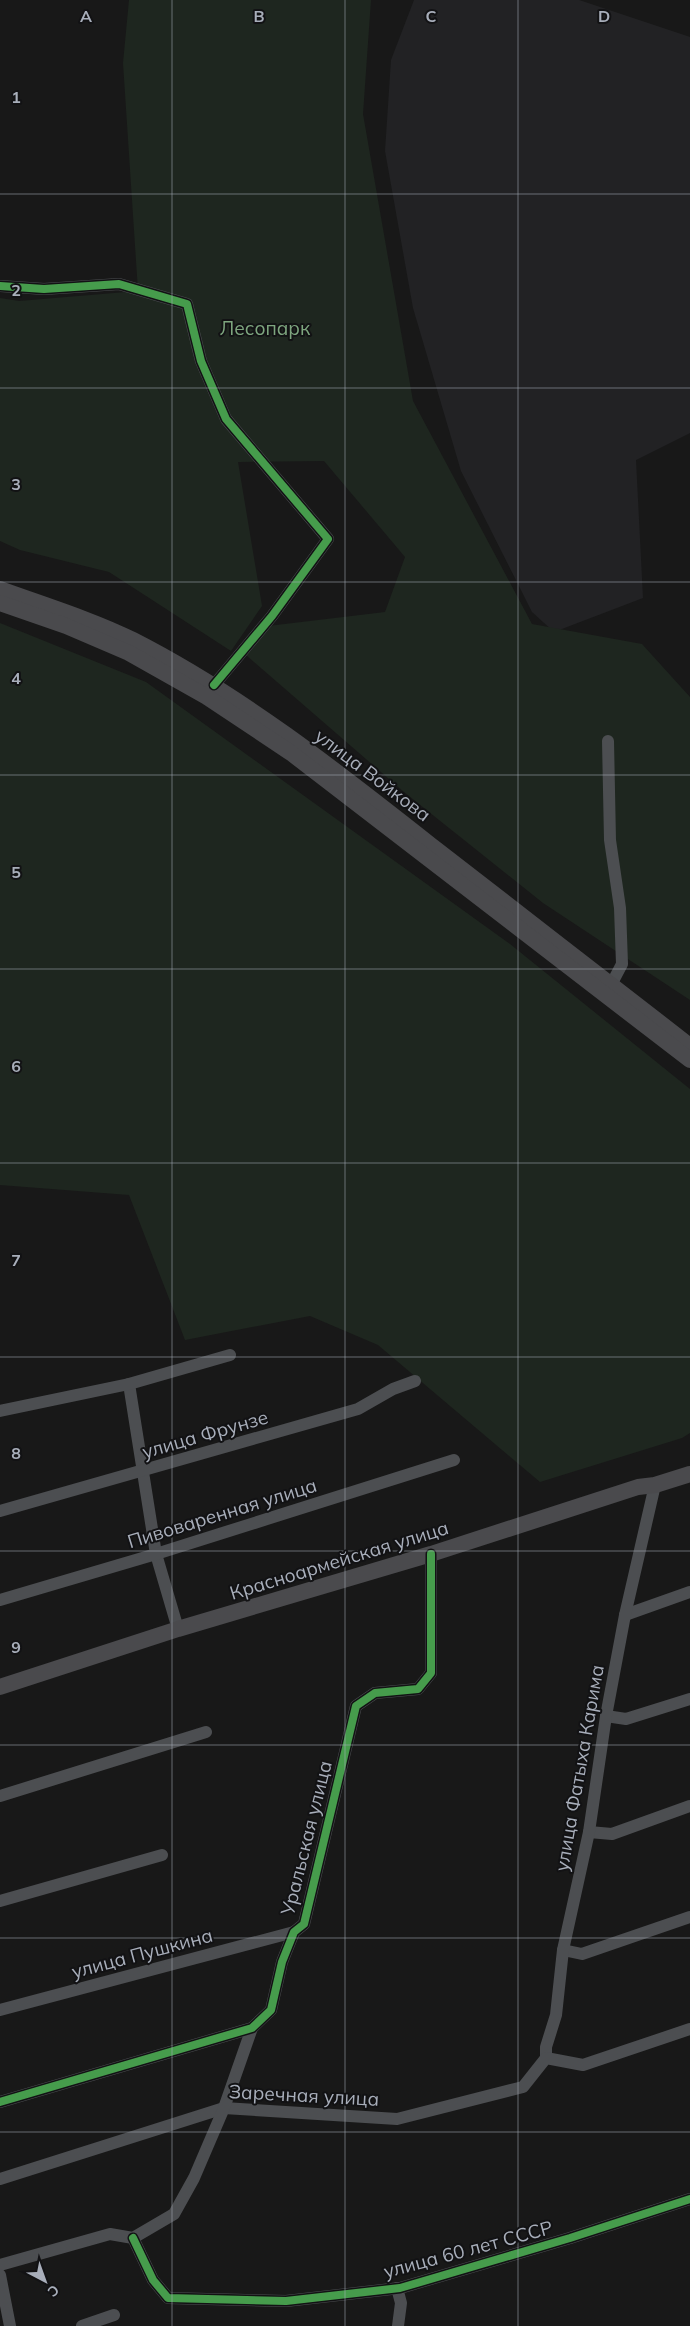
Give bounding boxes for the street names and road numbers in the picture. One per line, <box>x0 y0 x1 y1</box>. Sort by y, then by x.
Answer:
street label: улица Войкова <box>310 724 436 826</box>
street label: улица Фрунзе <box>139 1405 271 1463</box>
street label: Пивоваренная улица <box>124 1473 320 1553</box>
street label: Красноармейская улица <box>227 1515 451 1605</box>
street label: улица Фатыха Карима <box>549 1663 609 1873</box>
street label: Уральская улица <box>275 1758 337 1919</box>
street label: улица Пушкина <box>69 1923 215 1983</box>
street label: Заречная улица <box>228 2079 380 2111</box>
street label: улица 60 лет СССР <box>381 2215 555 2283</box>

